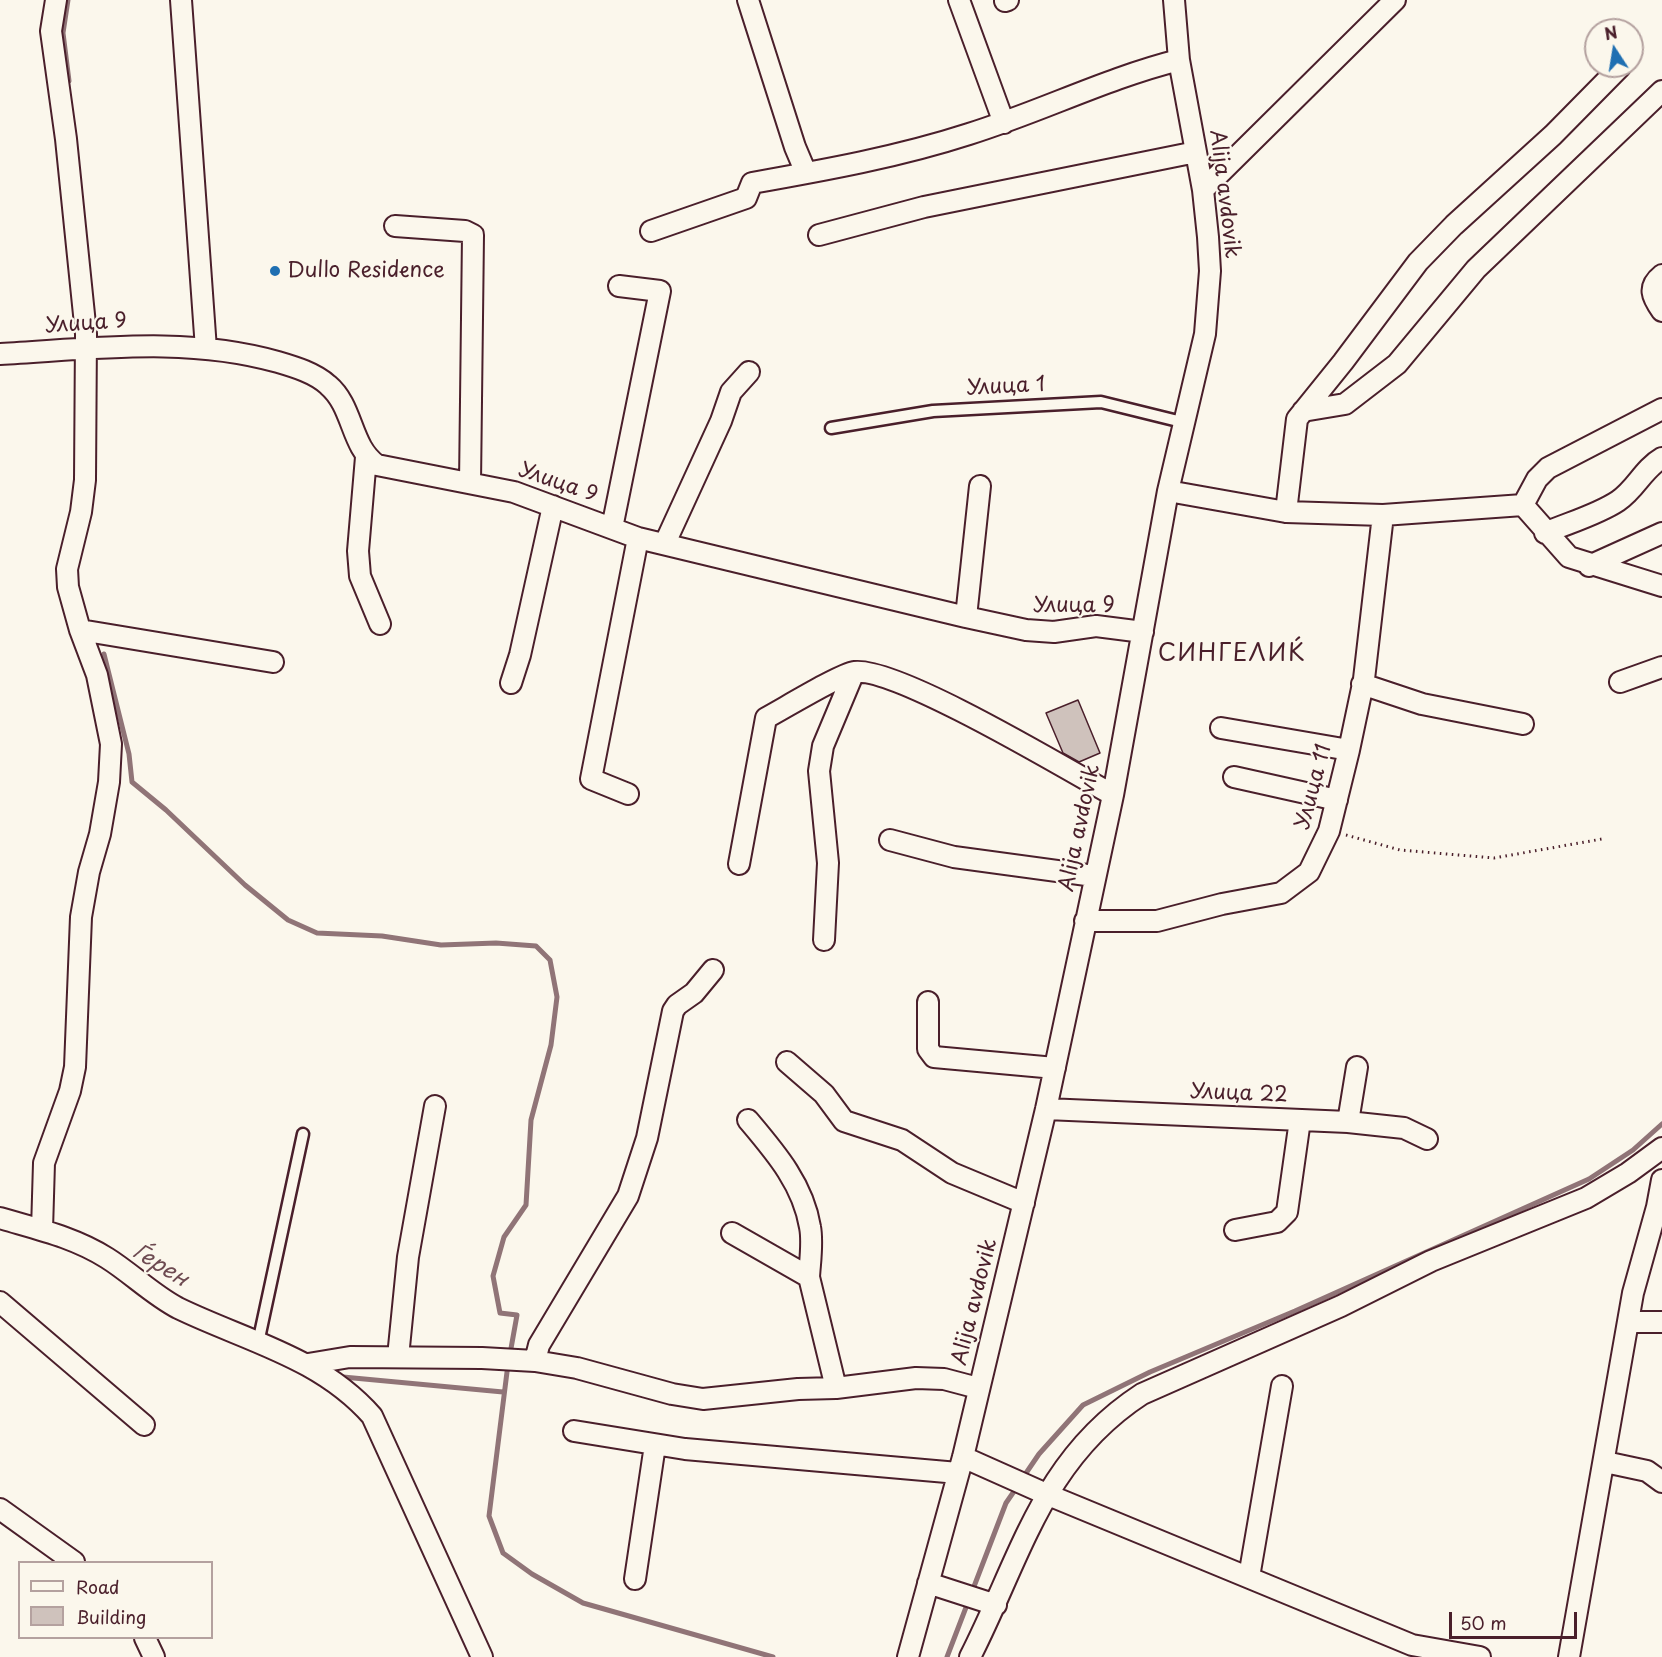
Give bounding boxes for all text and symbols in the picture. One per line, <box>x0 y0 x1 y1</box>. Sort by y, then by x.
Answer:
north arrow <box>1584 18 1644 78</box>
text: N <box>1602 19 1619 45</box>
street label: Alija avdovik <box>1204 128 1244 260</box>
place label: Dullo Residence <box>287 258 445 284</box>
marker: Dullo Residence <box>268 264 282 278</box>
street label: Улица 9 <box>44 309 128 339</box>
street label: Улица 1 <box>966 372 1046 402</box>
street label: Улица 9 <box>515 458 601 508</box>
street label: Улица 9 <box>1033 593 1115 619</box>
district label: СИНГЕЛИЌ <box>1158 640 1306 668</box>
street label: Улица 11 <box>1291 742 1337 832</box>
street label: Alija avdovik <box>1054 762 1106 894</box>
street label: Улица 22 <box>1190 1080 1288 1108</box>
street label: Alija avdovik <box>947 1236 1003 1368</box>
water label: Ѓерен <box>127 1239 193 1293</box>
legend <box>18 1561 213 1639</box>
text: Road <box>76 1573 120 1600</box>
scale bar <box>1452 1600 1580 1638</box>
text: Building <box>76 1603 146 1630</box>
text: 50 m <box>1460 1609 1507 1636</box>

